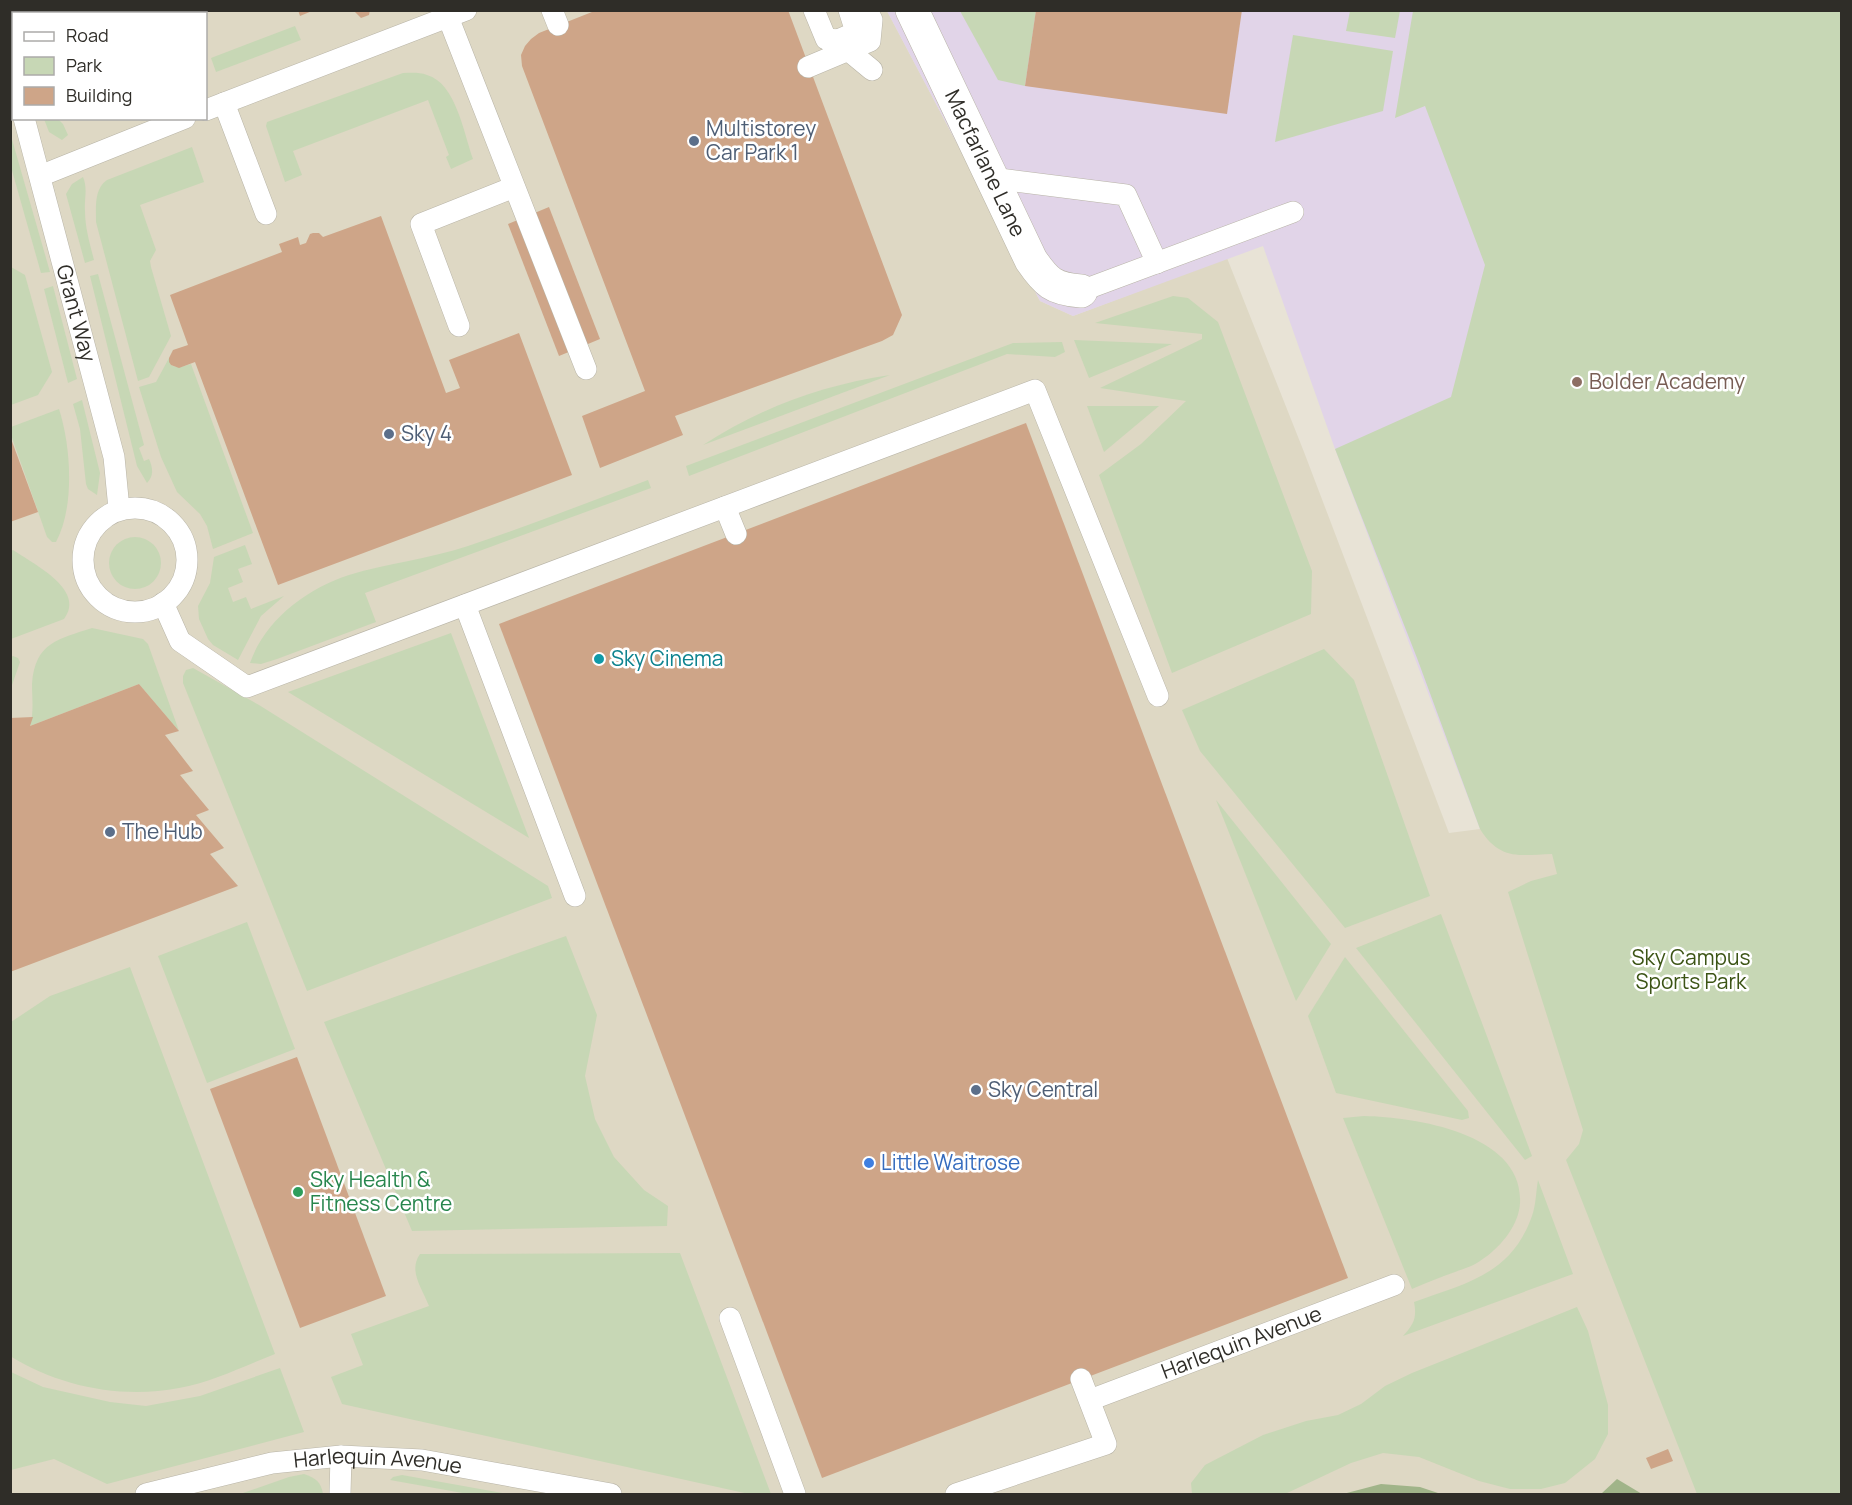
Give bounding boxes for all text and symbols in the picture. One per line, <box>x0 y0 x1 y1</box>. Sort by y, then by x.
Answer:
legend <box>12 12 207 120</box>
text: Road <box>66 23 109 47</box>
text: Park <box>66 53 103 77</box>
text: Building <box>66 83 132 107</box>
street label: Macfarlane Lane <box>939 85 1033 241</box>
place label: Multistorey Car Park 1 <box>706 114 816 166</box>
marker: Multistorey Car Park 1 <box>687 134 701 148</box>
street label: Grant Way <box>50 261 103 365</box>
place label: Bolder Academy <box>1589 367 1745 395</box>
marker: Bolder Academy <box>1570 375 1584 389</box>
place label: Sky 4 <box>401 419 452 447</box>
marker: Sky 4 <box>382 427 396 441</box>
place label: Sky Cinema <box>611 644 723 672</box>
marker: Sky Cinema <box>592 652 606 666</box>
place label: The Hub <box>122 817 203 845</box>
marker: The Hub <box>103 825 117 839</box>
park label: Sky Campus Sports Park <box>1631 943 1751 995</box>
place label: Sky Central <box>988 1075 1098 1103</box>
marker: Sky Central <box>969 1083 983 1097</box>
place label: Little Waitrose <box>881 1148 1020 1176</box>
marker: Little Waitrose <box>862 1156 876 1170</box>
place label: Sky Health & Fitness Centre <box>310 1165 452 1217</box>
marker: Sky Health & Fitness Centre <box>291 1185 305 1199</box>
street label: Harlequin Avenue <box>1157 1299 1325 1385</box>
street label: Harlequin Avenue <box>292 1441 464 1480</box>

